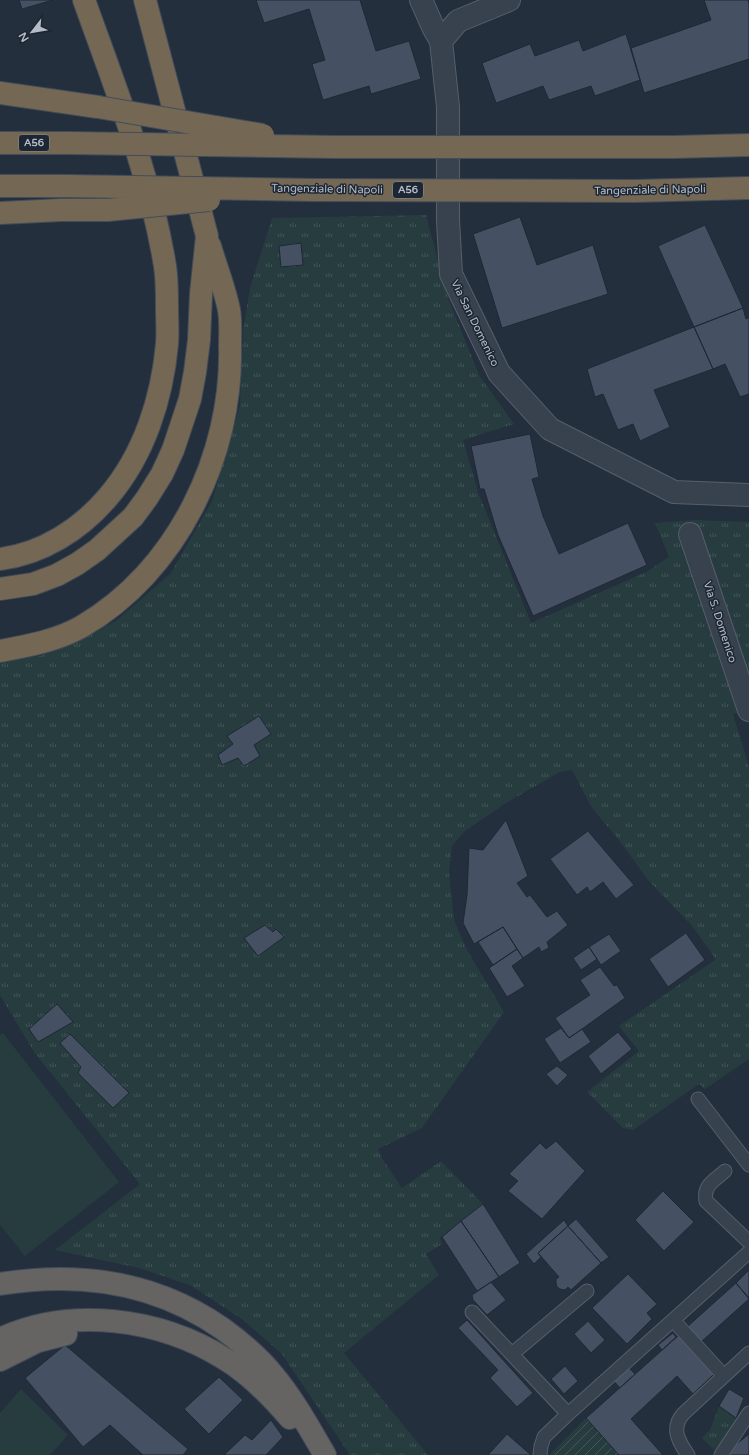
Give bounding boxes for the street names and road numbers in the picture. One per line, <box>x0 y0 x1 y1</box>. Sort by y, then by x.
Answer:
road number: A56 <box>19 135 49 151</box>
street label: Tangenziale di Napoli <box>271 182 383 196</box>
road number: A56 <box>393 182 423 198</box>
street label: Tangenziale di Napoli <box>594 183 706 197</box>
street label: Via San Domenico <box>448 278 502 369</box>
street label: Via S. Domenico <box>701 580 739 665</box>

